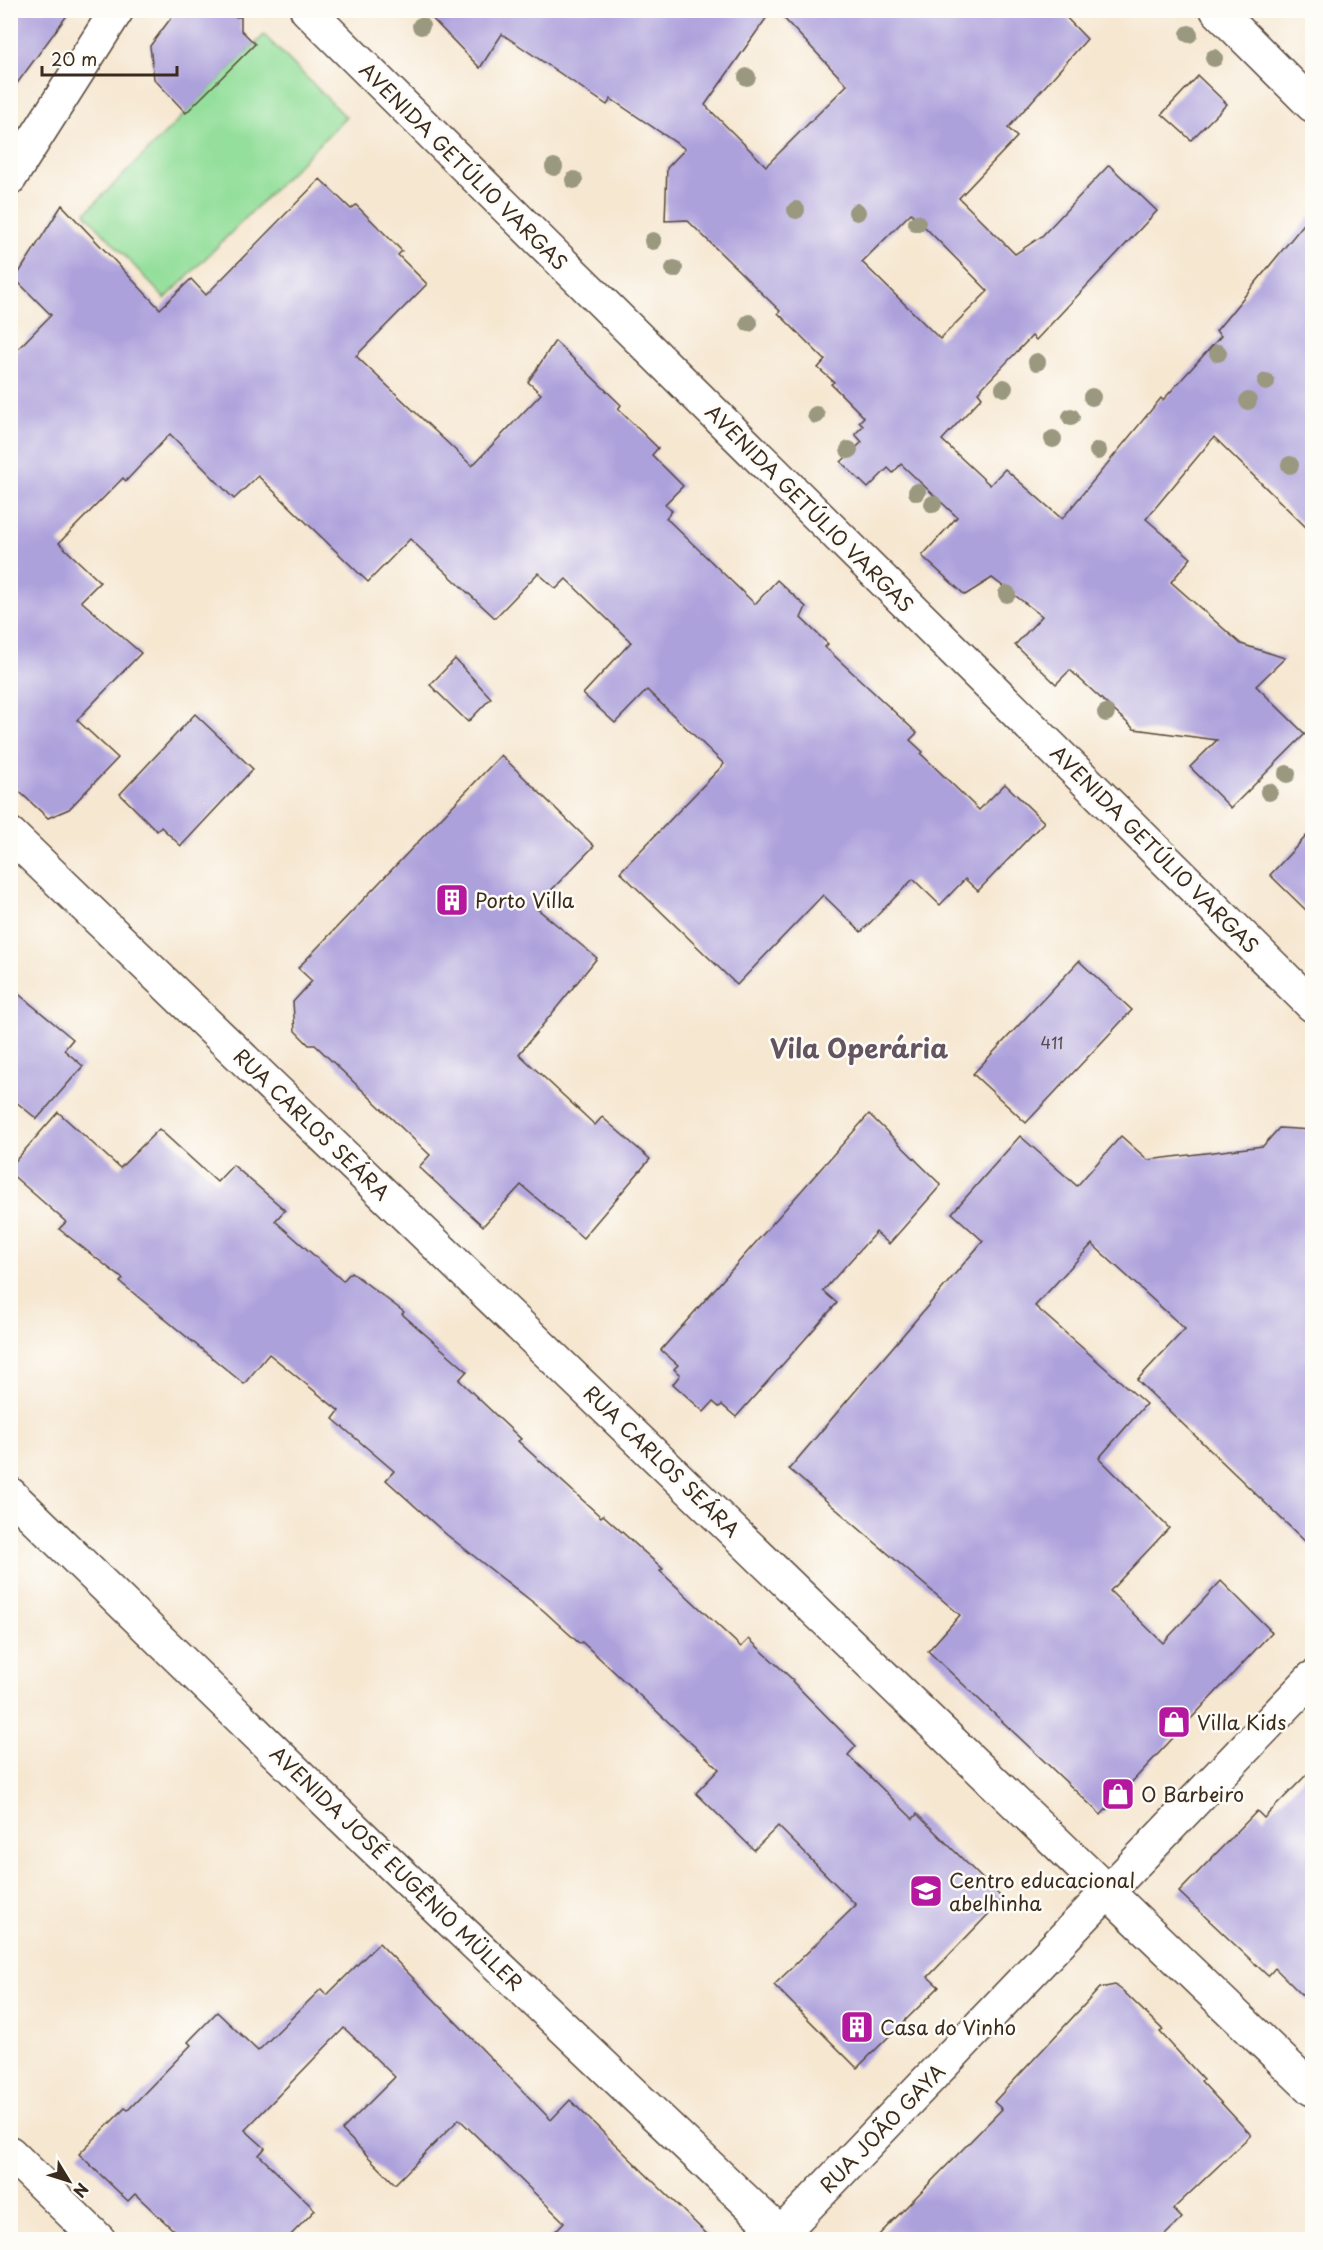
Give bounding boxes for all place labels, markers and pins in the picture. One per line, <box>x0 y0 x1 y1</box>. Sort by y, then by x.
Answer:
building icon: Porto Villa <box>434 882 470 918</box>
place label: Porto Villa <box>475 885 575 915</box>
shop icon: Villa Kids <box>1156 1704 1192 1740</box>
place label: Villa Kids <box>1197 1707 1286 1737</box>
shop icon: O Barbeiro <box>1100 1776 1136 1812</box>
place label: O Barbeiro <box>1141 1779 1244 1809</box>
place label: Centro educacional abelhinha <box>949 1865 1135 1918</box>
school or university icon: Centro educacional abelhinha <box>908 1873 944 1909</box>
building icon: Casa do Vinho <box>839 2009 875 2045</box>
place label: Casa do Vinho <box>880 2012 1016 2042</box>

